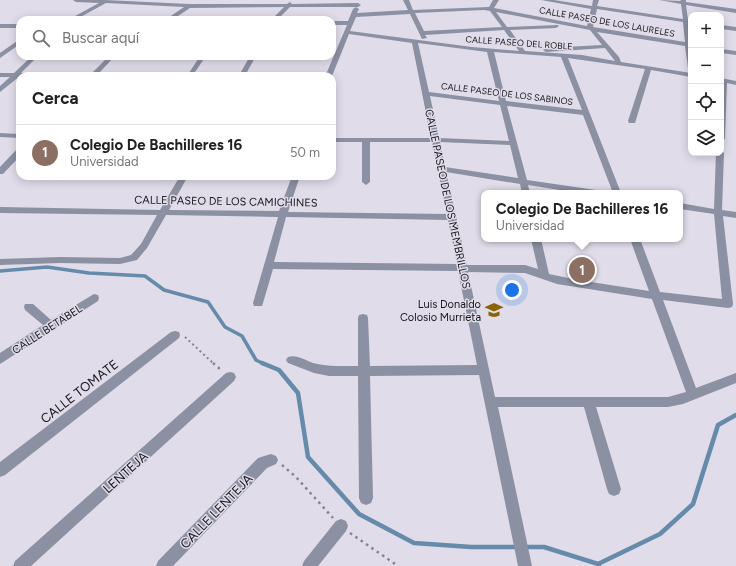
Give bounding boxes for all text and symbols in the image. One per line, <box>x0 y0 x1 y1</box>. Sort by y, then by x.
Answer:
street label: CALLE PASEO DE LOS LAURELES <box>538 4 676 39</box>
map controls <box>688 12 724 156</box>
button: + <box>688 12 724 48</box>
search box <box>16 16 336 60</box>
icon: search <box>30 27 52 49</box>
text: Buscar aquí <box>62 29 139 47</box>
street label: CALLE PASEO DEL ROBLE <box>465 33 573 52</box>
button: − <box>688 48 724 84</box>
street label: CALLE PASEO DE LOS SABINOS <box>440 80 574 107</box>
button: locate <box>688 84 724 120</box>
text: Cerca <box>32 88 79 108</box>
street label: CALLE PASEO DE LOS MEMBRILLOS <box>422 108 473 290</box>
button: layers <box>688 120 724 156</box>
text: Colegio De Bachilleres 16 <box>70 136 242 154</box>
text: 1 <box>42 145 48 160</box>
text: 50 m <box>290 145 320 160</box>
text: Universidad <box>70 154 139 169</box>
popup <box>481 190 683 242</box>
street label: CALLE PASEO DE LOS CAMICHINES <box>134 193 318 210</box>
text: Colegio De Bachilleres 16 <box>496 200 668 218</box>
text: Universidad <box>496 218 564 233</box>
pin: 1 <box>569 255 595 285</box>
your location <box>502 280 522 300</box>
place label: Luis Donaldo Colosio Murrieta <box>400 298 481 324</box>
school or university icon: Luis Donaldo Colosio Murrieta <box>484 300 504 320</box>
street label: CALLE BETABEL <box>10 302 85 357</box>
street label: CALLE TOMATE <box>38 356 121 426</box>
street label: LENTEJA <box>100 448 151 496</box>
street label: CALLE LENTEJA <box>177 471 256 552</box>

